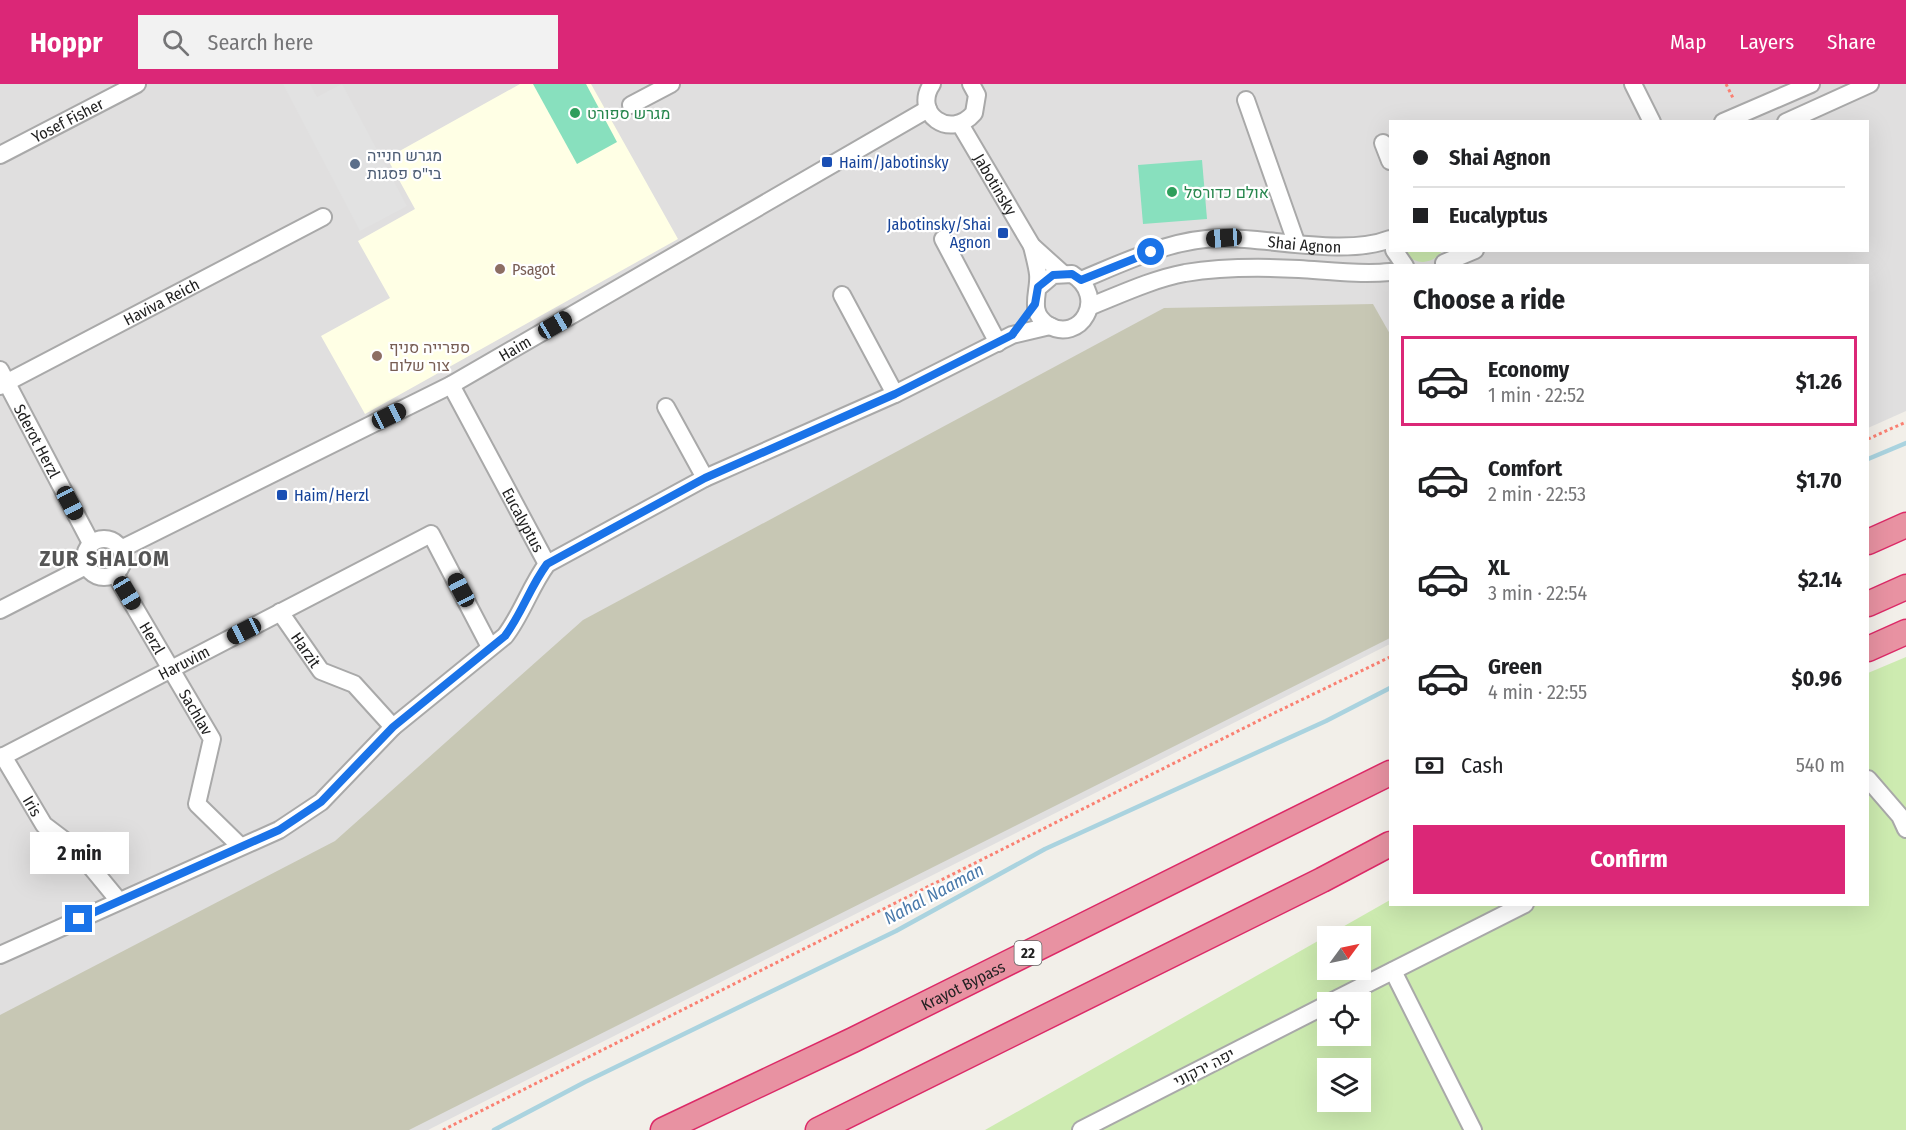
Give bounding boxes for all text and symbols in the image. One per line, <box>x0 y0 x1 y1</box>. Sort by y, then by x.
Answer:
search box <box>138 15 558 69</box>
text: Hoppr <box>30 26 102 59</box>
icon: search <box>159 26 192 59</box>
text: Search here <box>207 29 313 56</box>
text: Map <box>1670 29 1706 55</box>
text: Layers <box>1739 29 1794 55</box>
text: Share <box>1827 29 1876 55</box>
street label: Yosef Fisher <box>29 94 107 147</box>
place label: מגרש ספורט <box>587 104 670 123</box>
marker: מגרש ספורט <box>568 106 582 120</box>
text: Shai Agnon <box>1449 144 1551 171</box>
place label: מגרש חנייה בי"ס פסגות <box>367 146 442 183</box>
street label: Jabotinsky <box>970 150 1021 220</box>
place label: Haim/Jabotinsky <box>839 153 949 172</box>
marker: Haim/Jabotinsky <box>820 155 834 169</box>
marker: מגרש חנייה בי"ס פסגות <box>348 157 362 171</box>
place label: אולם כדורסל <box>1184 183 1269 202</box>
marker: אולם כדורסל <box>1165 185 1179 199</box>
text: Eucalyptus <box>1449 202 1548 229</box>
place label: Jabotinsky/Shai Agnon <box>887 215 991 252</box>
marker: Jabotinsky/Shai Agnon <box>996 226 1010 240</box>
car <box>1205 228 1243 248</box>
street label: Shai Agnon <box>1267 232 1341 257</box>
route start <box>1137 238 1164 265</box>
place label: Psagot <box>512 260 556 279</box>
marker: Psagot <box>493 262 507 276</box>
street label: Haviva Reich <box>120 274 203 330</box>
text: Choose a ride <box>1413 284 1565 316</box>
car <box>535 308 575 342</box>
street label: Haim <box>495 332 534 365</box>
place label: ספרייה סניף צור שלום <box>389 338 470 375</box>
marker: ספרייה סניף צור שלום <box>370 349 384 363</box>
icon: car <box>1416 354 1470 408</box>
text: Economy <box>1488 356 1569 383</box>
text: $1.26 <box>1796 368 1842 395</box>
text: 1 min · 22:52 <box>1488 383 1585 407</box>
car <box>369 400 409 432</box>
street label: Sderot Herzl <box>10 401 64 481</box>
icon: car <box>1416 453 1470 507</box>
text: Comfort <box>1488 455 1562 482</box>
text: $1.70 <box>1796 467 1842 494</box>
text: 2 min · 22:53 <box>1488 482 1586 506</box>
car <box>54 483 86 523</box>
street label: Eucalyptus <box>498 485 548 556</box>
place label: Haim/Herzl <box>294 486 369 505</box>
marker: Haim/Herzl <box>275 488 289 502</box>
district label: ZUR SHALOM <box>40 545 170 572</box>
icon: car <box>1416 552 1470 606</box>
text: XL <box>1488 554 1510 581</box>
text: $2.14 <box>1798 566 1842 593</box>
car <box>445 570 477 610</box>
car <box>110 573 144 613</box>
text: 3 min · 22:54 <box>1488 581 1587 605</box>
car <box>224 615 264 647</box>
street label: Herzl <box>135 619 169 657</box>
street label: Harzit <box>287 629 325 672</box>
street label: Haruvim <box>155 642 213 684</box>
icon: car <box>1416 651 1470 705</box>
text: Green <box>1488 653 1542 680</box>
text: $0.96 <box>1792 665 1842 692</box>
text: 4 min · 22:55 <box>1488 680 1587 704</box>
street label: Sachlav <box>175 686 217 739</box>
icon: cash <box>1413 749 1446 782</box>
text: Cash <box>1461 752 1504 779</box>
text: 540 m <box>1796 753 1845 777</box>
street label: Iris <box>19 792 46 820</box>
button: Confirm <box>1413 825 1845 894</box>
callout: 2 min <box>29 832 128 874</box>
text: 2 min <box>57 841 102 865</box>
water label: Nahal Naaman <box>880 858 988 930</box>
route end <box>65 905 92 932</box>
north arrow <box>1317 926 1371 980</box>
map controls <box>1317 926 1371 1112</box>
road number: 22 <box>1014 941 1042 965</box>
street label: Krayot Bypass <box>918 957 1008 1015</box>
button: locate <box>1317 992 1371 1046</box>
street label: יפה ירקוני <box>1171 1044 1238 1091</box>
button: layers <box>1317 1058 1371 1112</box>

